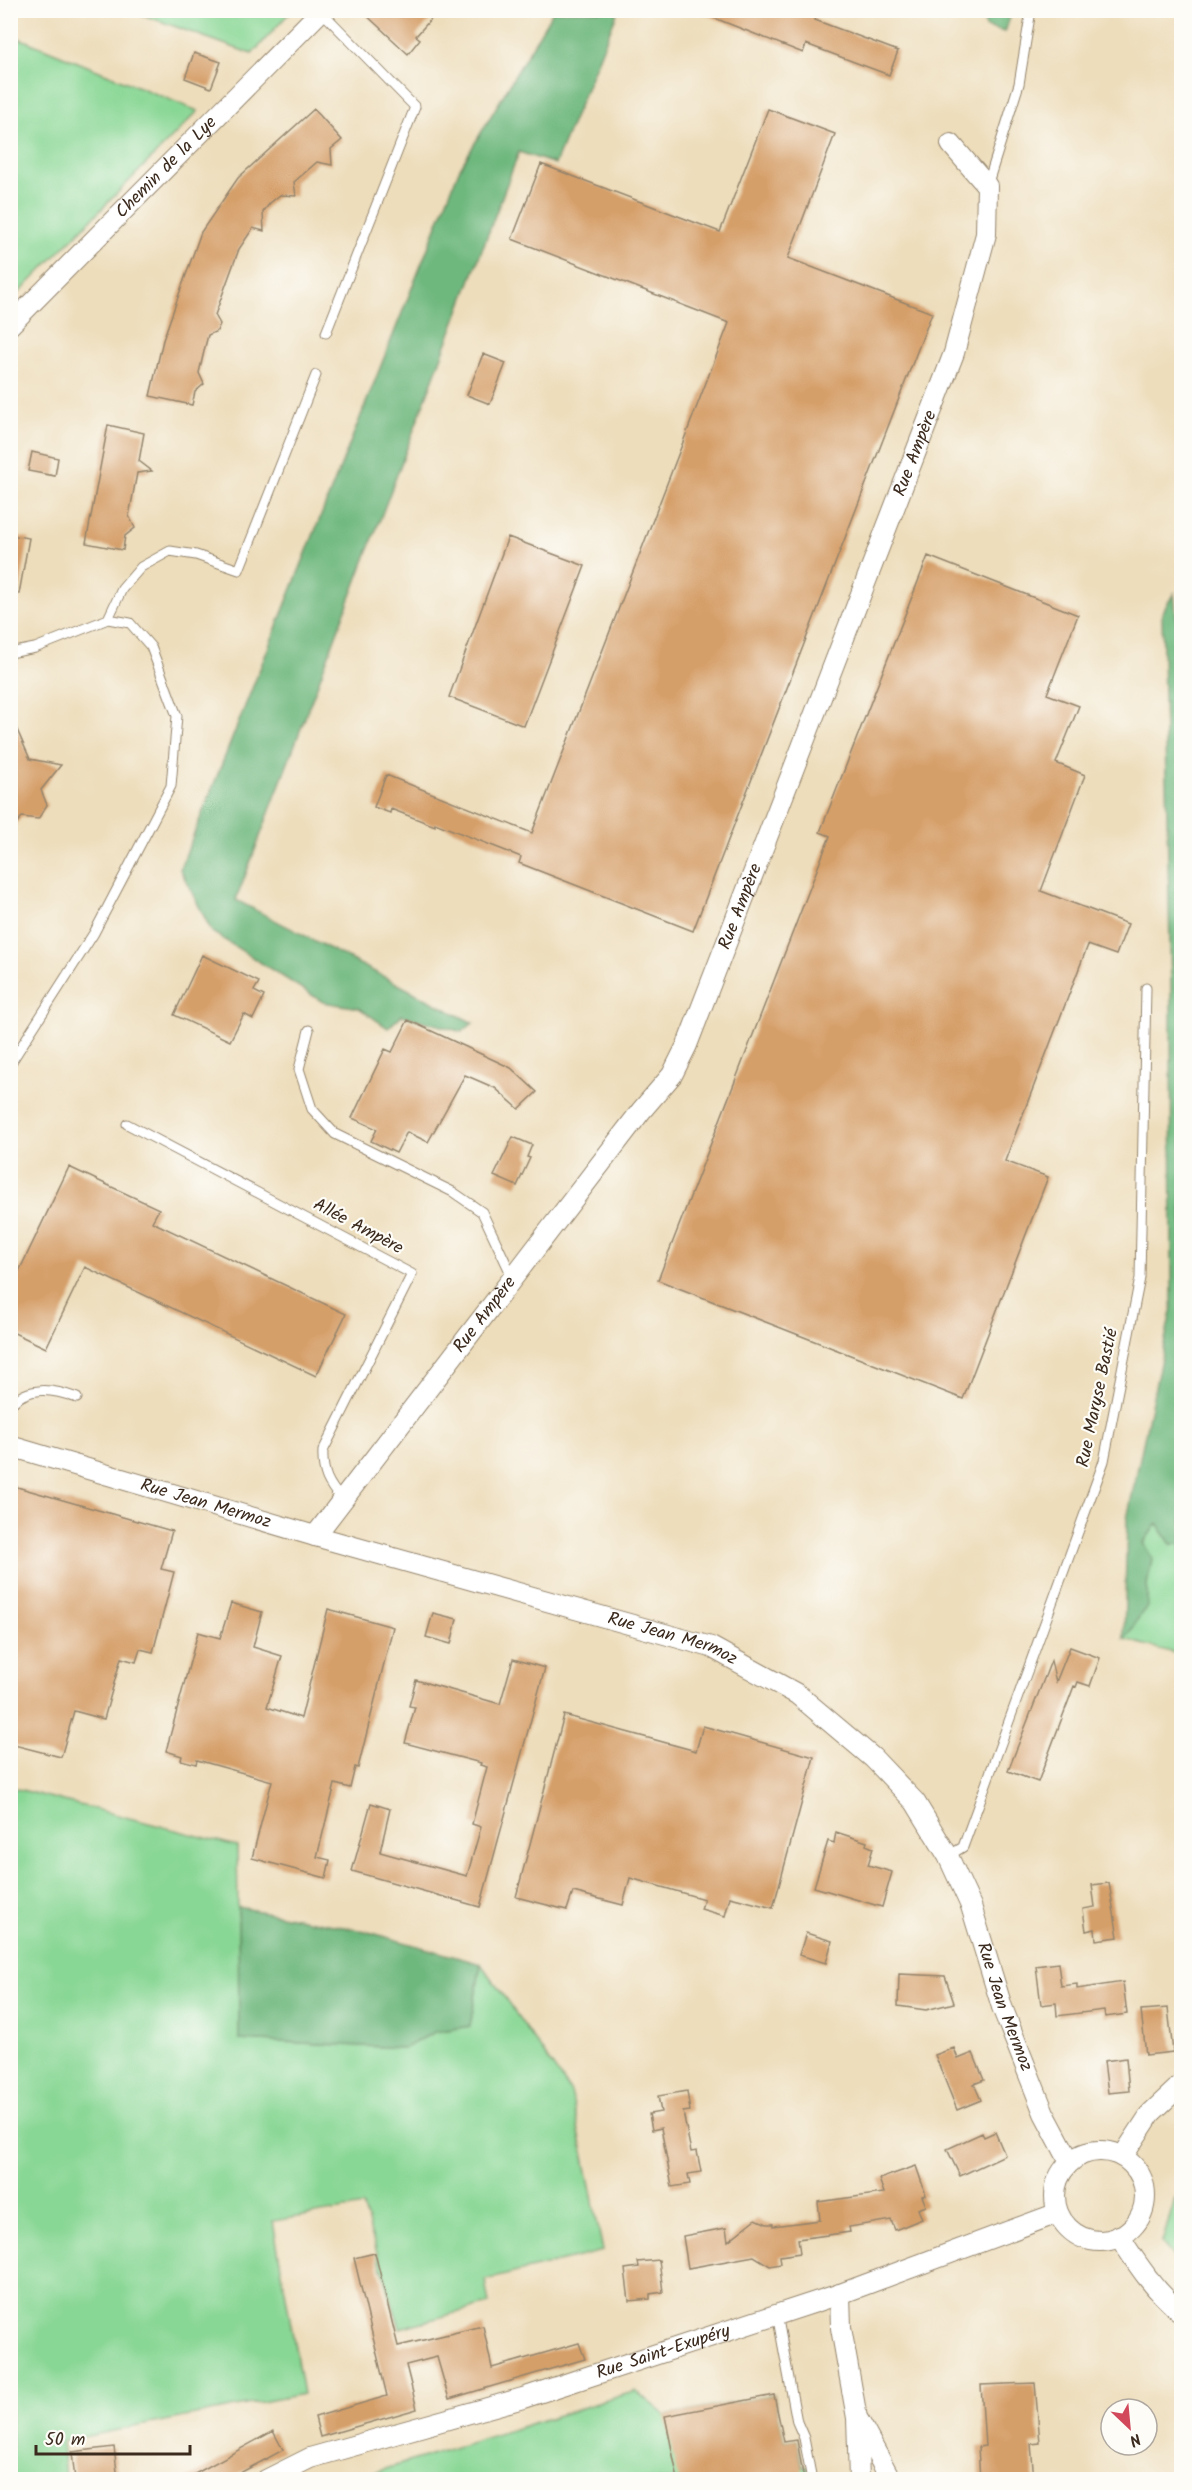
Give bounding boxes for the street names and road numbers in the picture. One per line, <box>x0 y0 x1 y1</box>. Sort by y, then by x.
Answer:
street label: Chemin de la Lye <box>108 109 224 225</box>
street label: Rue Ampère <box>886 406 945 501</box>
street label: Rue Ampère <box>711 859 770 954</box>
street label: Allée Ampère <box>308 1191 408 1263</box>
street label: Rue Ampère <box>446 1270 524 1359</box>
street label: Rue Maryse Bastié <box>1069 1325 1127 1470</box>
street label: Rue Jean Mermoz <box>137 1471 275 1537</box>
street label: Rue Jean Mermoz <box>604 1604 743 1673</box>
street label: Rue Jean Mermoz <box>968 1939 1041 2076</box>
street label: Rue Saint-Exupéry <box>592 2316 734 2388</box>

